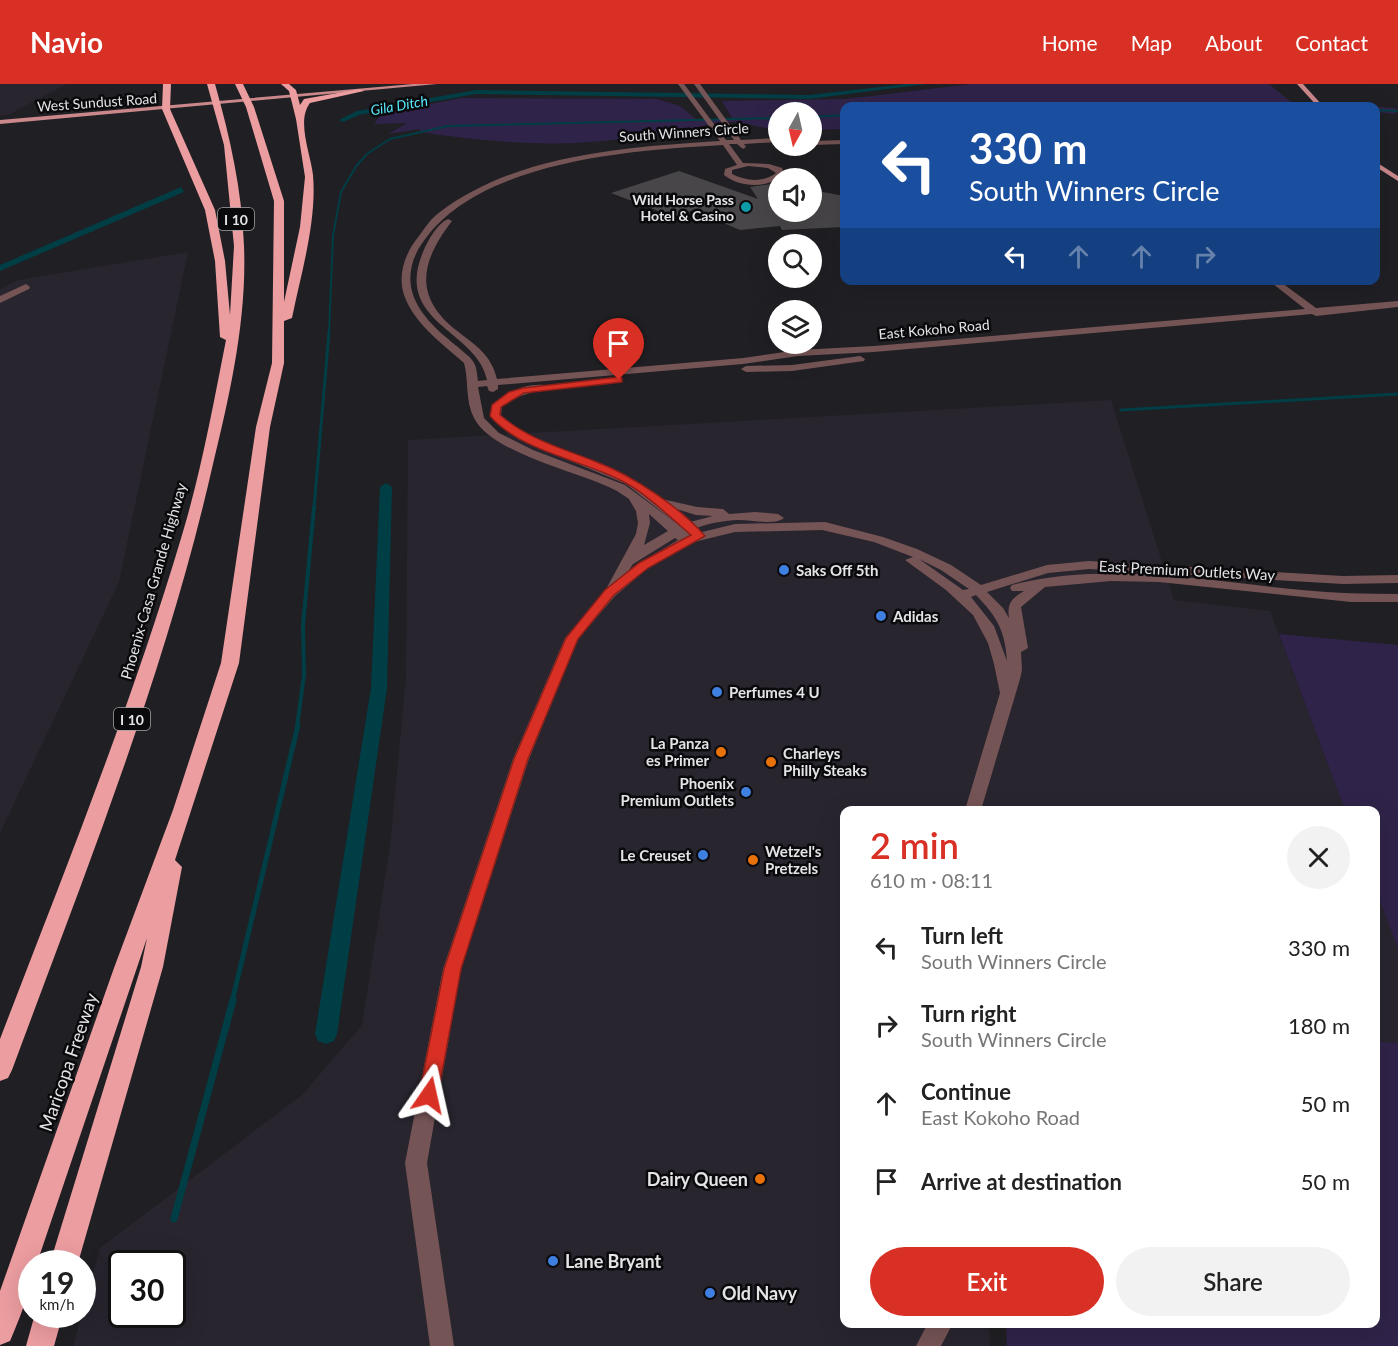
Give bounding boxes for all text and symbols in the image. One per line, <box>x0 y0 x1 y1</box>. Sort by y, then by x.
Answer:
text: Navio <box>30 25 103 59</box>
text: Home <box>1042 30 1098 55</box>
text: Map <box>1131 30 1172 55</box>
text: About <box>1205 30 1262 55</box>
text: Contact <box>1295 30 1368 55</box>
street label: West Sundust Road <box>36 89 158 115</box>
water label: Gila Ditch <box>369 92 429 118</box>
north arrow <box>768 102 822 156</box>
map controls <box>768 102 822 354</box>
street label: South Winners Circle <box>619 119 749 145</box>
text: 330 m <box>969 123 1087 173</box>
icon: left <box>870 126 948 204</box>
button: sound <box>768 168 822 222</box>
text: South Winners Circle <box>969 174 1220 207</box>
place label: Wild Horse Pass Hotel & Casino <box>632 191 734 224</box>
marker: Wild Horse Pass Hotel & Casino <box>739 200 753 214</box>
road number: I 10 <box>218 208 254 230</box>
button: search <box>768 234 822 288</box>
icon: left <box>999 240 1032 273</box>
icon: ahead <box>1062 240 1095 273</box>
icon: ahead <box>1125 240 1158 273</box>
icon: right <box>1188 240 1221 273</box>
button: layers <box>768 300 822 354</box>
street label: East Kokoho Road <box>878 316 990 342</box>
pin <box>593 318 644 380</box>
icon: arrive <box>602 327 635 360</box>
street label: Phoenix-Casa Grande Highway <box>116 480 190 681</box>
street label: East Premium Outlets Way <box>1098 556 1276 584</box>
place label: Saks Off 5th <box>796 561 878 579</box>
marker: Saks Off 5th <box>777 563 791 577</box>
place label: Adidas <box>892 607 939 625</box>
marker: Adidas <box>874 609 888 623</box>
place label: Perfumes 4 U <box>729 683 820 701</box>
marker: Perfumes 4 U <box>710 685 724 699</box>
road number: I 10 <box>114 708 150 730</box>
place label: La Panza es Primer <box>646 734 709 769</box>
place label: Charleys Philly Steaks <box>783 744 867 779</box>
marker: La Panza es Primer <box>714 745 728 759</box>
marker: Charleys Philly Steaks <box>764 755 778 769</box>
place label: Phoenix Premium Outlets <box>621 774 734 809</box>
marker: Phoenix Premium Outlets <box>739 785 753 799</box>
text: 2 min <box>870 823 959 867</box>
button: close <box>1287 826 1350 889</box>
place label: Wetzel's Pretzels <box>765 842 822 877</box>
place label: Le Creuset <box>620 846 691 864</box>
marker: Le Creuset <box>696 848 710 862</box>
marker: Wetzel's Pretzels <box>746 853 760 867</box>
text: 610 m · 08:11 <box>870 868 993 892</box>
text: Turn left <box>921 922 1003 949</box>
icon: left <box>870 931 903 964</box>
text: 330 m <box>1288 934 1350 961</box>
text: South Winners Circle <box>921 949 1107 973</box>
street label: Maricopa Freeway <box>34 989 102 1134</box>
text: Turn right <box>921 1000 1016 1027</box>
icon: right <box>870 1009 903 1042</box>
text: 180 m <box>1288 1012 1350 1039</box>
text: South Winners Circle <box>921 1027 1107 1051</box>
position arrow <box>397 1063 461 1127</box>
text: Continue <box>921 1078 1011 1105</box>
icon: ahead <box>870 1087 903 1120</box>
text: 50 m <box>1301 1090 1350 1117</box>
text: East Kokoho Road <box>921 1105 1080 1129</box>
icon: arrive <box>870 1165 903 1198</box>
place label: Dairy Queen <box>647 1168 748 1190</box>
text: Arrive at destination <box>921 1168 1122 1195</box>
text: 50 m <box>1301 1168 1350 1195</box>
marker: Dairy Queen <box>753 1172 767 1186</box>
button: Exit <box>870 1247 1104 1316</box>
button: Share <box>1116 1247 1350 1316</box>
speed limit sign: 30 <box>108 1250 186 1328</box>
place label: Lane Bryant <box>565 1250 661 1272</box>
marker: Lane Bryant <box>546 1254 560 1268</box>
text: 19 <box>40 1264 74 1300</box>
place label: Old Navy <box>722 1282 798 1304</box>
marker: Old Navy <box>703 1286 717 1300</box>
text: km/h <box>39 1295 75 1313</box>

